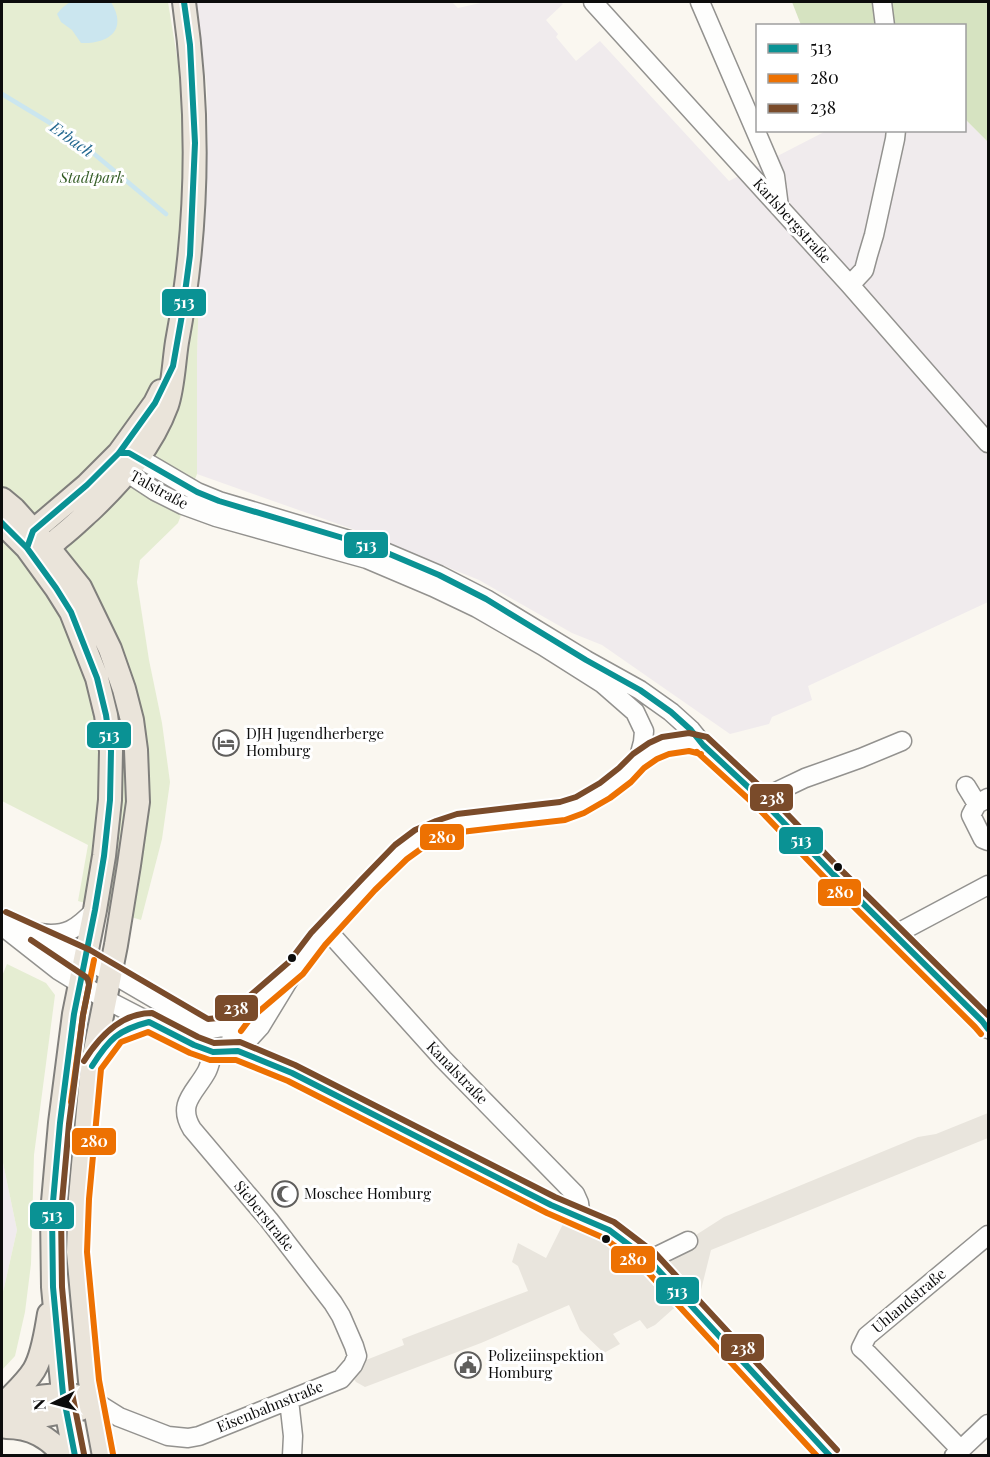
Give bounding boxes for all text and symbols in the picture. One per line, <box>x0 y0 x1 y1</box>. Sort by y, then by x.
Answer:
legend <box>756 24 966 132</box>
text: 513 <box>810 35 832 59</box>
text: 280 <box>810 65 839 89</box>
text: 238 <box>810 95 836 119</box>
water label: Erbach <box>46 116 98 161</box>
park label: Stadtpark <box>59 167 125 187</box>
street label: Karlsbergstraße <box>749 174 836 267</box>
line badge: 513 <box>161 288 207 317</box>
text: 513 <box>173 291 195 312</box>
street label: Talstraße <box>127 465 192 513</box>
line badge: 513 <box>343 531 389 559</box>
text: 513 <box>355 534 377 555</box>
line badge: 513 <box>86 721 132 749</box>
place label: DJH Jugendherberge Homburg <box>246 723 384 760</box>
text: 513 <box>98 724 120 745</box>
hotel icon: DJH Jugendherberge Homburg <box>211 728 241 758</box>
line badge: 238 <box>749 783 794 812</box>
text: 238 <box>759 787 785 808</box>
line badge: 280 <box>419 823 465 851</box>
text: 280 <box>428 826 456 847</box>
line badge: 513 <box>778 826 824 855</box>
text: 513 <box>790 829 812 850</box>
unlabelled marker <box>832 861 844 873</box>
line badge: 280 <box>817 878 862 907</box>
text: 280 <box>826 881 854 902</box>
unlabelled marker <box>286 952 298 964</box>
line badge: 238 <box>214 994 259 1022</box>
text: 238 <box>223 997 249 1018</box>
street label: Kanalstraße <box>423 1036 493 1108</box>
line badge: 280 <box>71 1127 117 1156</box>
text: 280 <box>80 1130 108 1151</box>
street label: Sieberstraße <box>230 1176 299 1255</box>
mosque icon: Moschee Homburg <box>270 1179 300 1209</box>
place label: Moschee Homburg <box>304 1183 431 1203</box>
line badge: 513 <box>29 1201 75 1230</box>
text: 513 <box>41 1204 63 1225</box>
unlabelled marker <box>600 1233 612 1245</box>
line badge: 280 <box>610 1245 656 1274</box>
text: 280 <box>619 1248 647 1269</box>
street label: Uhlandstraße <box>867 1263 950 1337</box>
line badge: 513 <box>655 1276 700 1305</box>
text: 513 <box>666 1280 688 1301</box>
line badge: 238 <box>720 1333 765 1362</box>
text: 238 <box>730 1337 756 1358</box>
place label: Polizeiinspektion Homburg <box>488 1345 604 1382</box>
public building icon: Polizeiinspektion Homburg <box>453 1350 483 1380</box>
north arrow <box>24 1373 84 1433</box>
street label: Eisenbahnstraße <box>214 1376 326 1437</box>
text: N <box>27 1397 50 1411</box>

